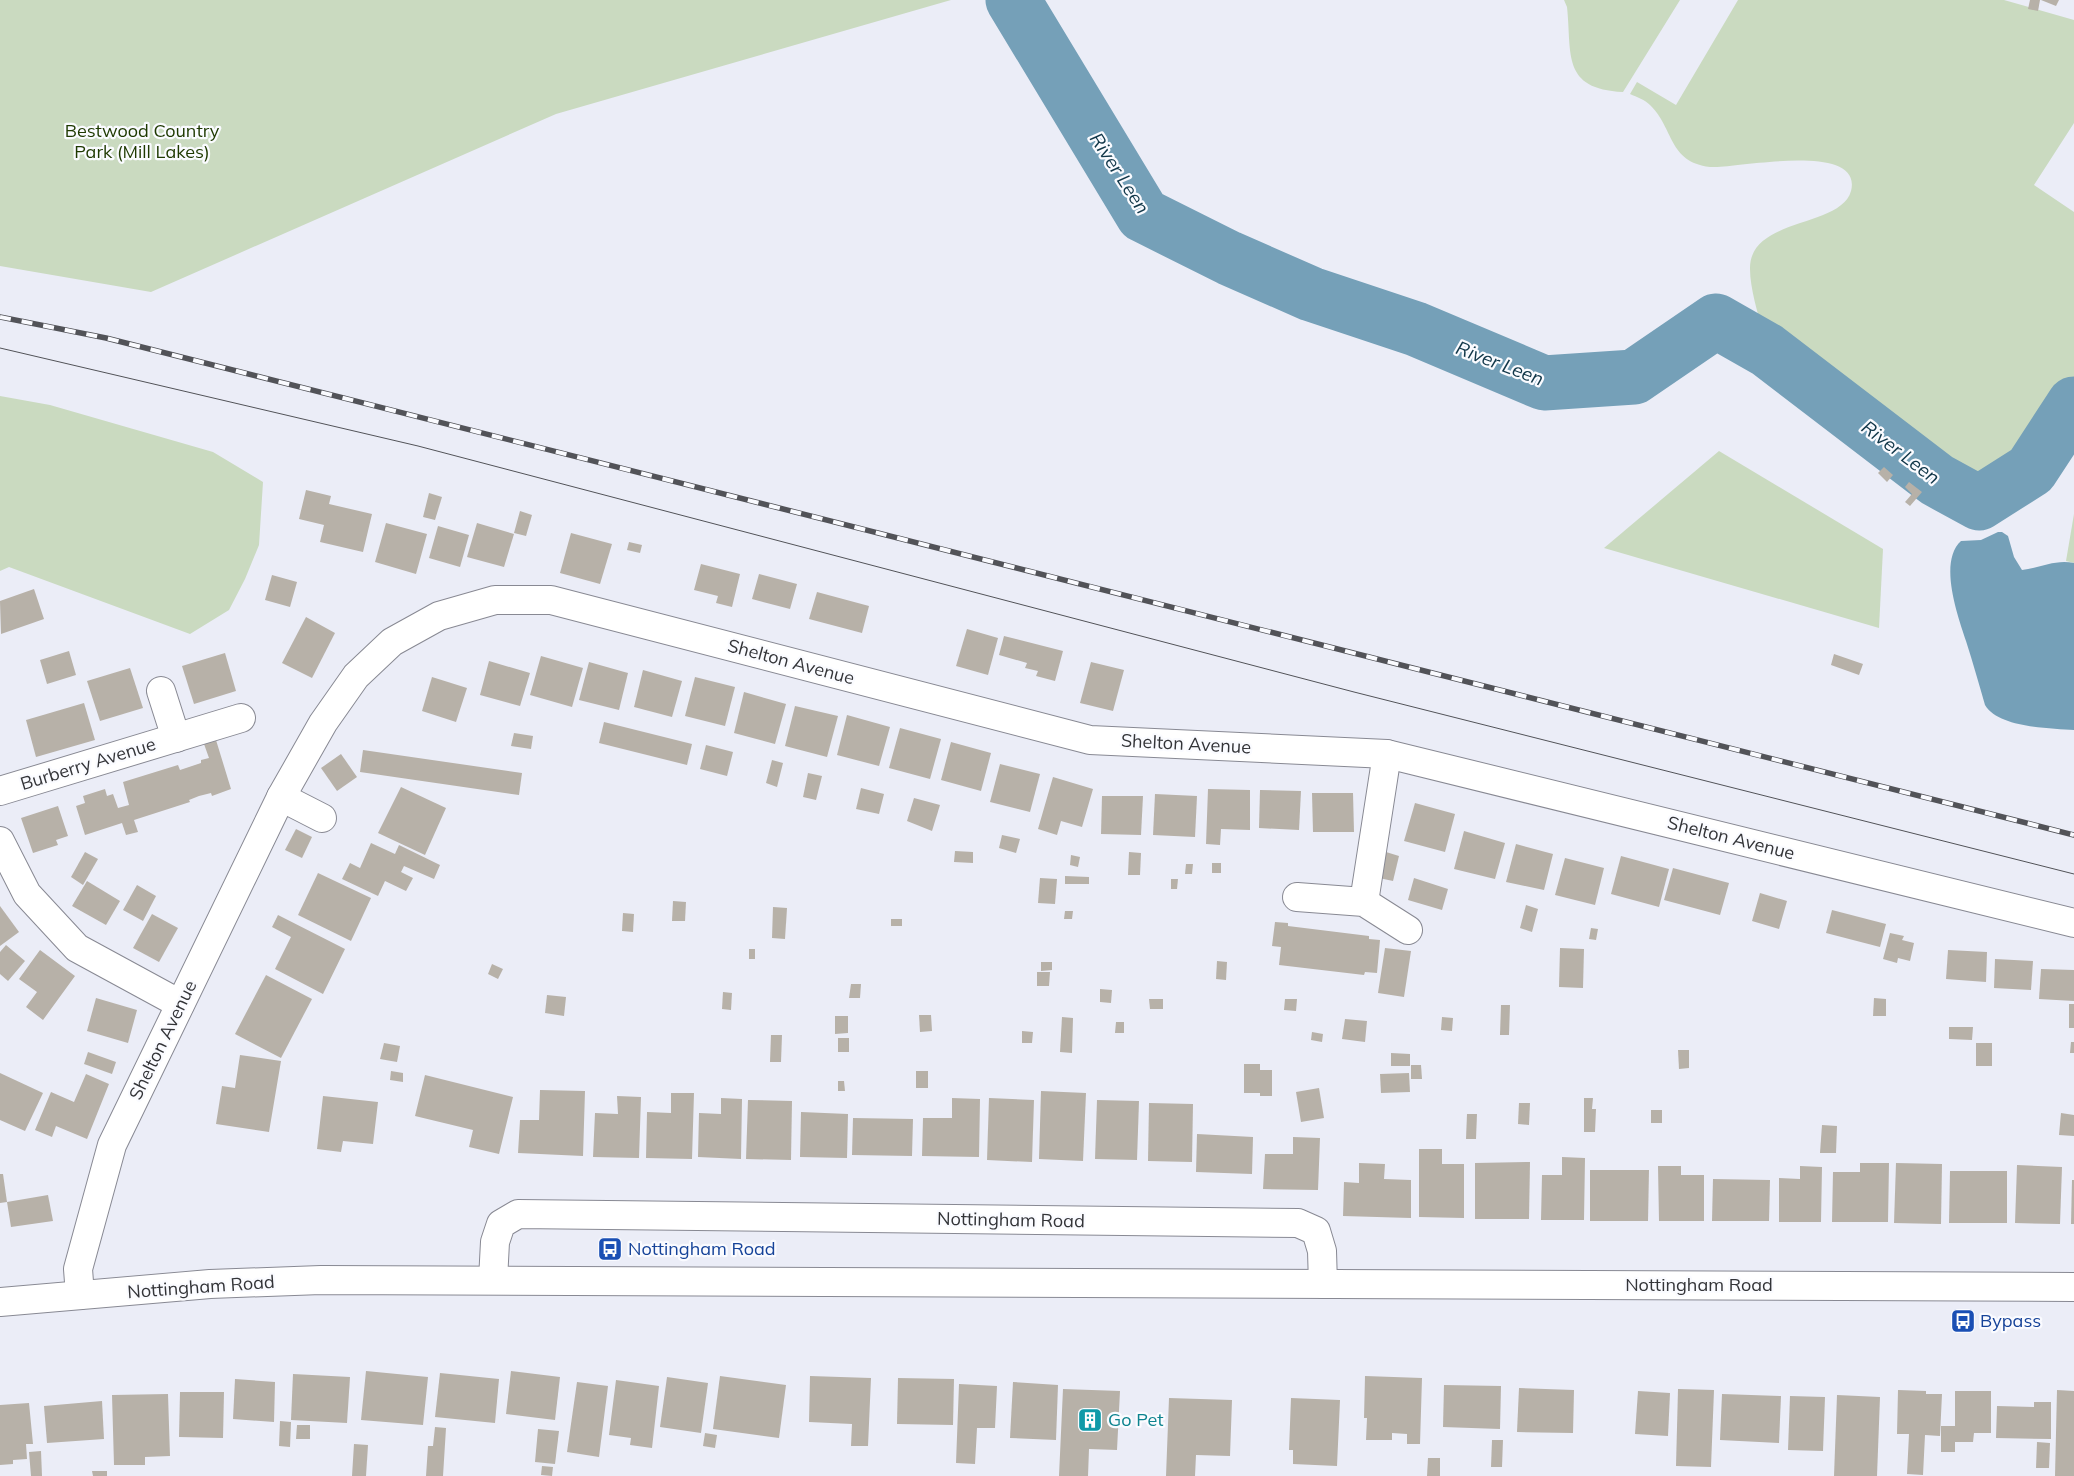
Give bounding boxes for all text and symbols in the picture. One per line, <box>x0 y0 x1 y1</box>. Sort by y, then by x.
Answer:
park label: Bestwood Country Park (Mill Lakes) <box>65 119 220 163</box>
water label: River Leen <box>1085 128 1155 218</box>
water label: River Leen <box>1453 335 1547 391</box>
water label: River Leen <box>1857 415 1945 489</box>
street label: Shelton Avenue <box>725 634 857 689</box>
street label: Shelton Avenue <box>1120 729 1252 758</box>
street label: Burberry Avenue <box>17 732 158 795</box>
street label: Shelton Avenue <box>1665 811 1797 864</box>
street label: Shelton Avenue <box>124 976 201 1103</box>
street label: Nottingham Road <box>937 1207 1085 1232</box>
bus stop icon: Nottingham Road <box>597 1236 623 1262</box>
place label: Nottingham Road <box>628 1237 776 1260</box>
street label: Nottingham Road <box>127 1270 275 1303</box>
street label: Nottingham Road <box>1625 1273 1773 1296</box>
bus stop icon: Bypass <box>1950 1308 1976 1334</box>
place label: Bypass <box>1980 1309 2041 1332</box>
building icon: Go Pet <box>1077 1407 1103 1433</box>
place label: Go Pet <box>1108 1408 1164 1431</box>

